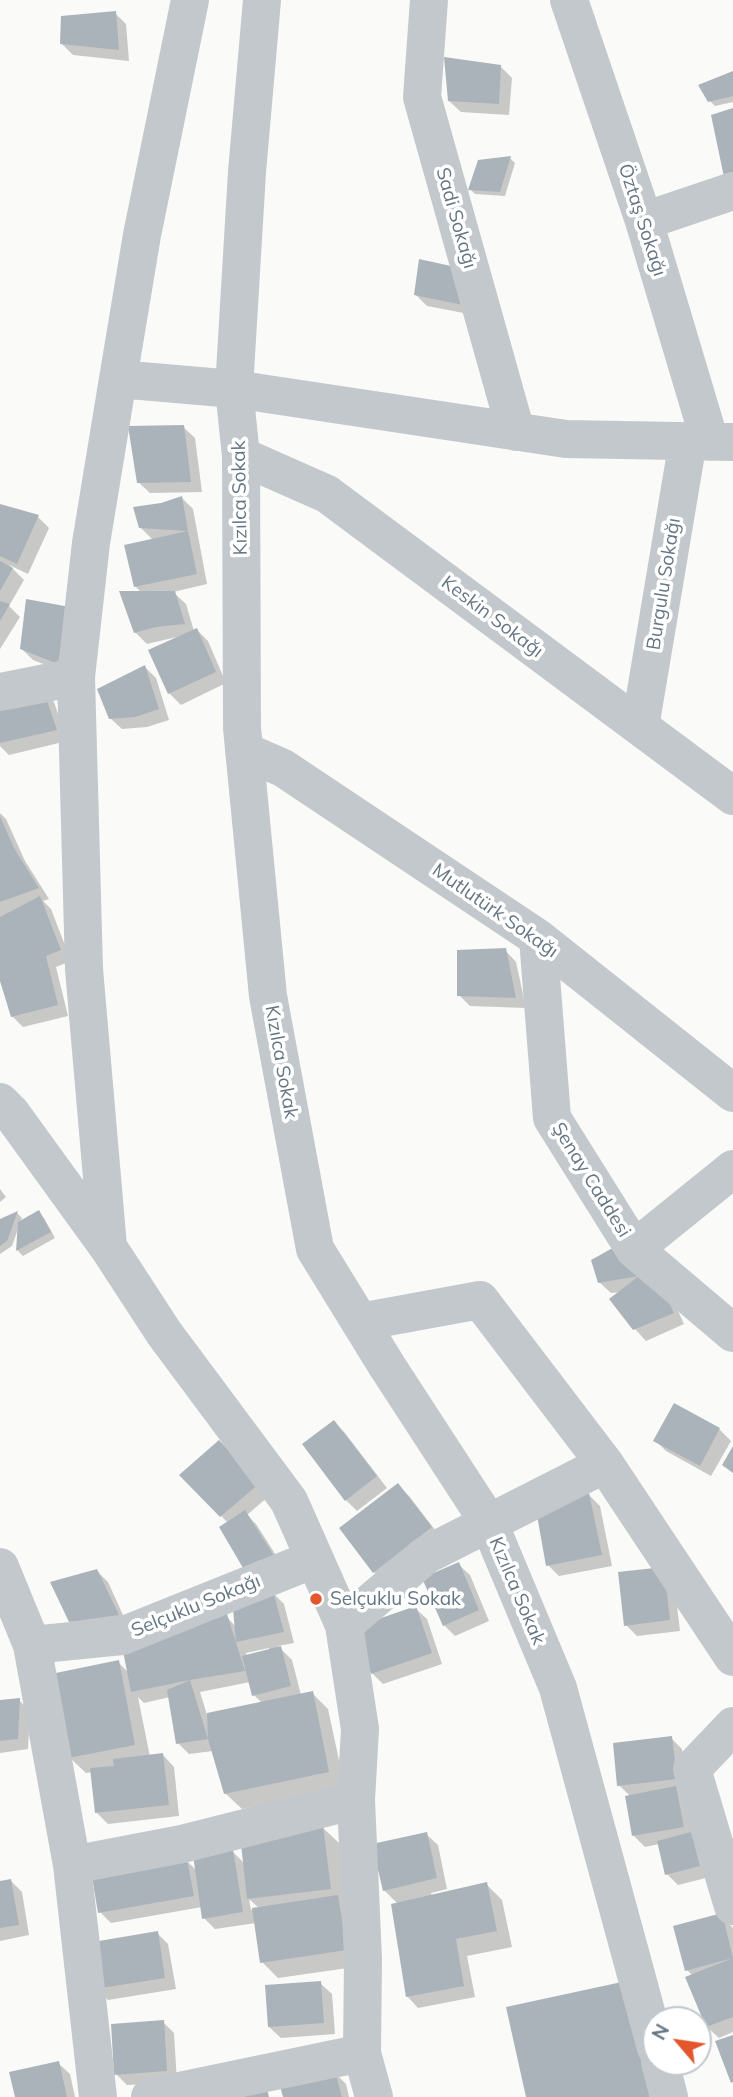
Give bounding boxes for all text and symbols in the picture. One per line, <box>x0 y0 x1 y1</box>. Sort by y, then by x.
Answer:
street label: Öztaş Sokağı <box>613 161 671 279</box>
street label: Sadi Sokağı <box>431 165 481 271</box>
street label: Kızılca Sokak <box>228 440 252 556</box>
street label: Burgulu Sokağı <box>642 516 686 652</box>
street label: Keskin Sokağı <box>437 571 547 663</box>
street label: Mutlutürk Sokağı <box>428 859 562 963</box>
street label: Kızılca Sokak <box>260 1004 302 1120</box>
street label: Şenay Caddesi <box>547 1118 635 1242</box>
street label: Kızılca Sokak <box>484 1534 550 1648</box>
street label: Selçuklu Sokağı <box>128 1570 264 1642</box>
place label: Selçuklu Sokak <box>330 1588 461 1610</box>
marker: Selçuklu Sokak <box>308 1591 324 1607</box>
north arrow <box>642 2006 712 2076</box>
text: N <box>646 2020 674 2044</box>

